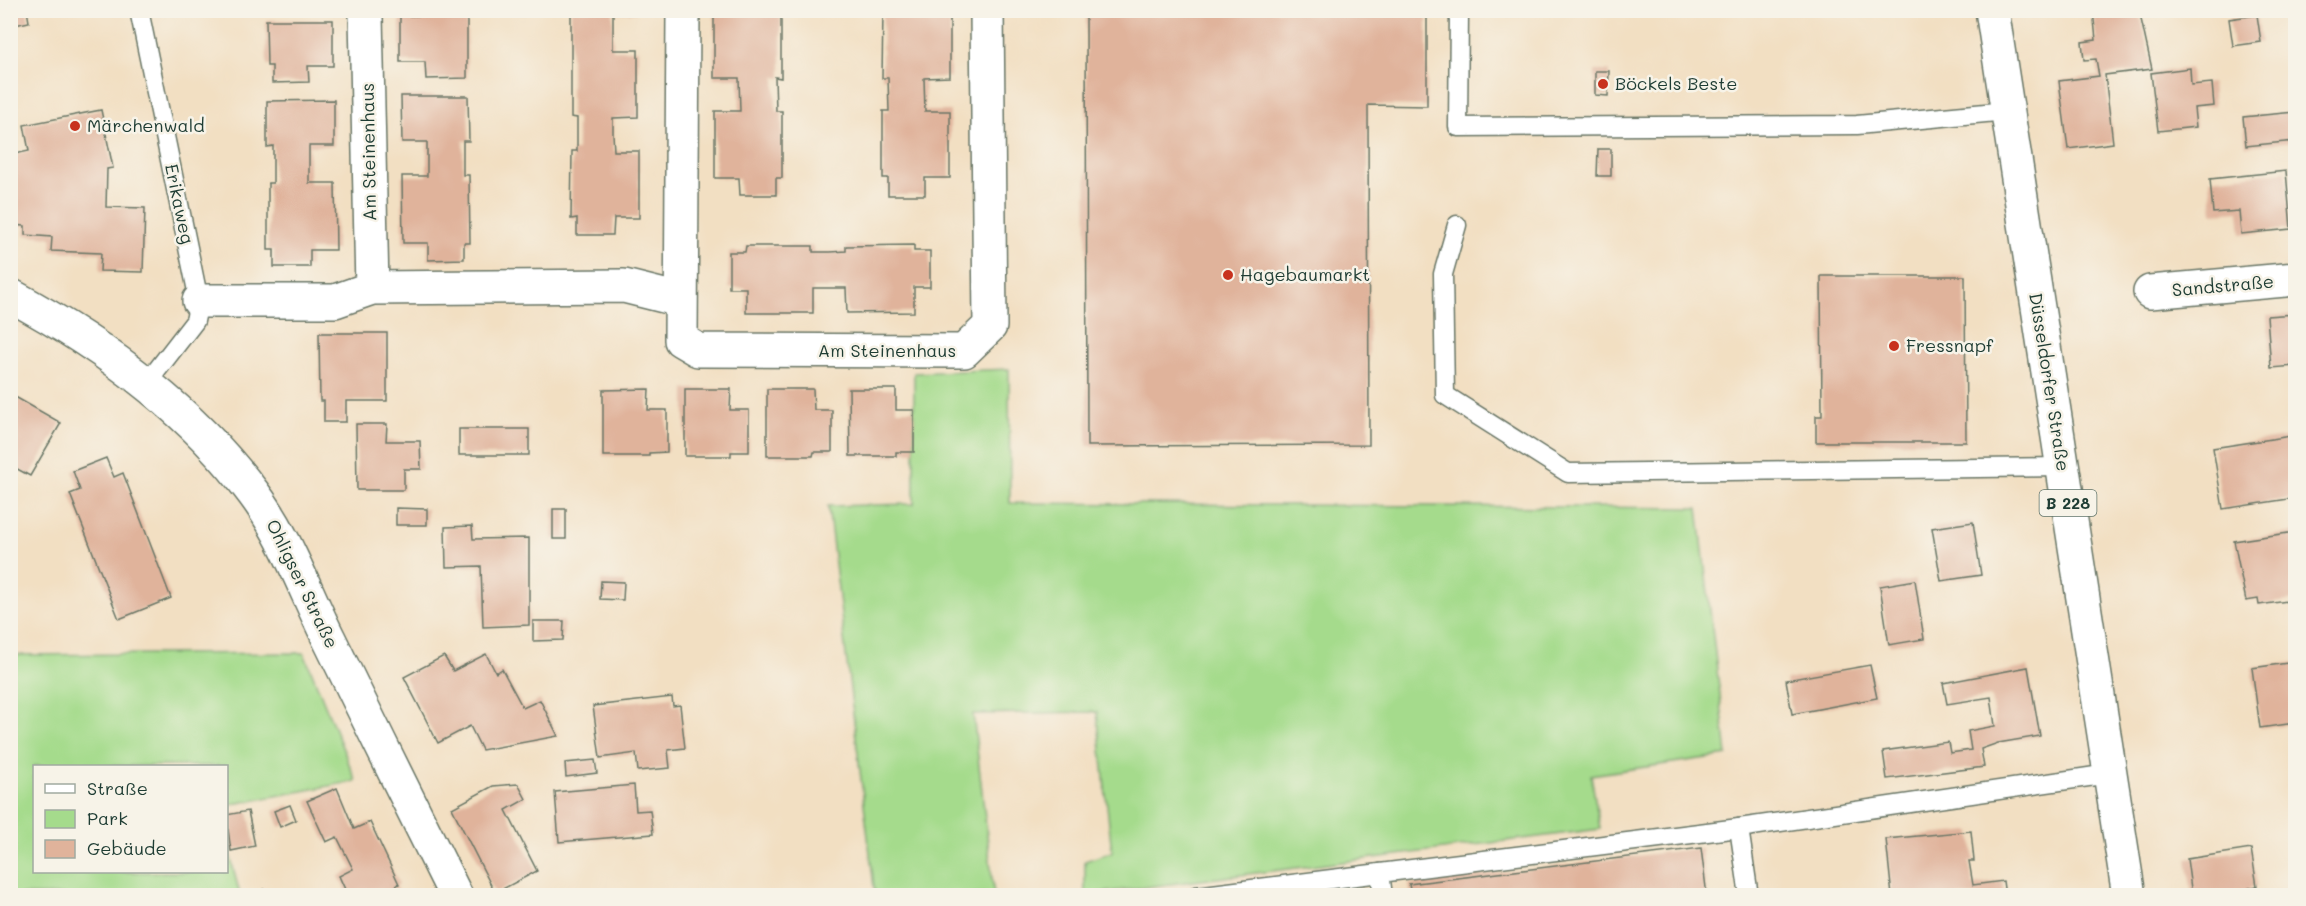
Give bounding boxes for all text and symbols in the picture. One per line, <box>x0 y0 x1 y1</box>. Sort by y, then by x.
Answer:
place label: Böckels Beste <box>1615 71 1737 95</box>
marker: Böckels Beste <box>1596 77 1610 91</box>
street label: Am Steinenhaus <box>355 83 381 221</box>
place label: Märchenwald <box>87 113 205 137</box>
marker: Märchenwald <box>68 119 82 133</box>
street label: Erikaweg <box>160 162 200 246</box>
place label: Hagebaumarkt <box>1240 262 1370 286</box>
marker: Hagebaumarkt <box>1221 268 1235 282</box>
street label: Sandstraße <box>2171 269 2275 301</box>
street label: Düsseldorfer Straße <box>2024 291 2076 473</box>
place label: Fressnapf <box>1906 333 1994 357</box>
street label: Am Steinenhaus <box>818 338 956 362</box>
marker: Fressnapf <box>1887 339 1901 353</box>
road number: B 228 <box>2040 490 2096 516</box>
street label: Ohligser Straße <box>261 515 344 652</box>
legend <box>33 765 228 873</box>
text: Straße <box>87 776 148 800</box>
text: Park <box>87 806 128 830</box>
text: Gebäude <box>87 836 167 860</box>

